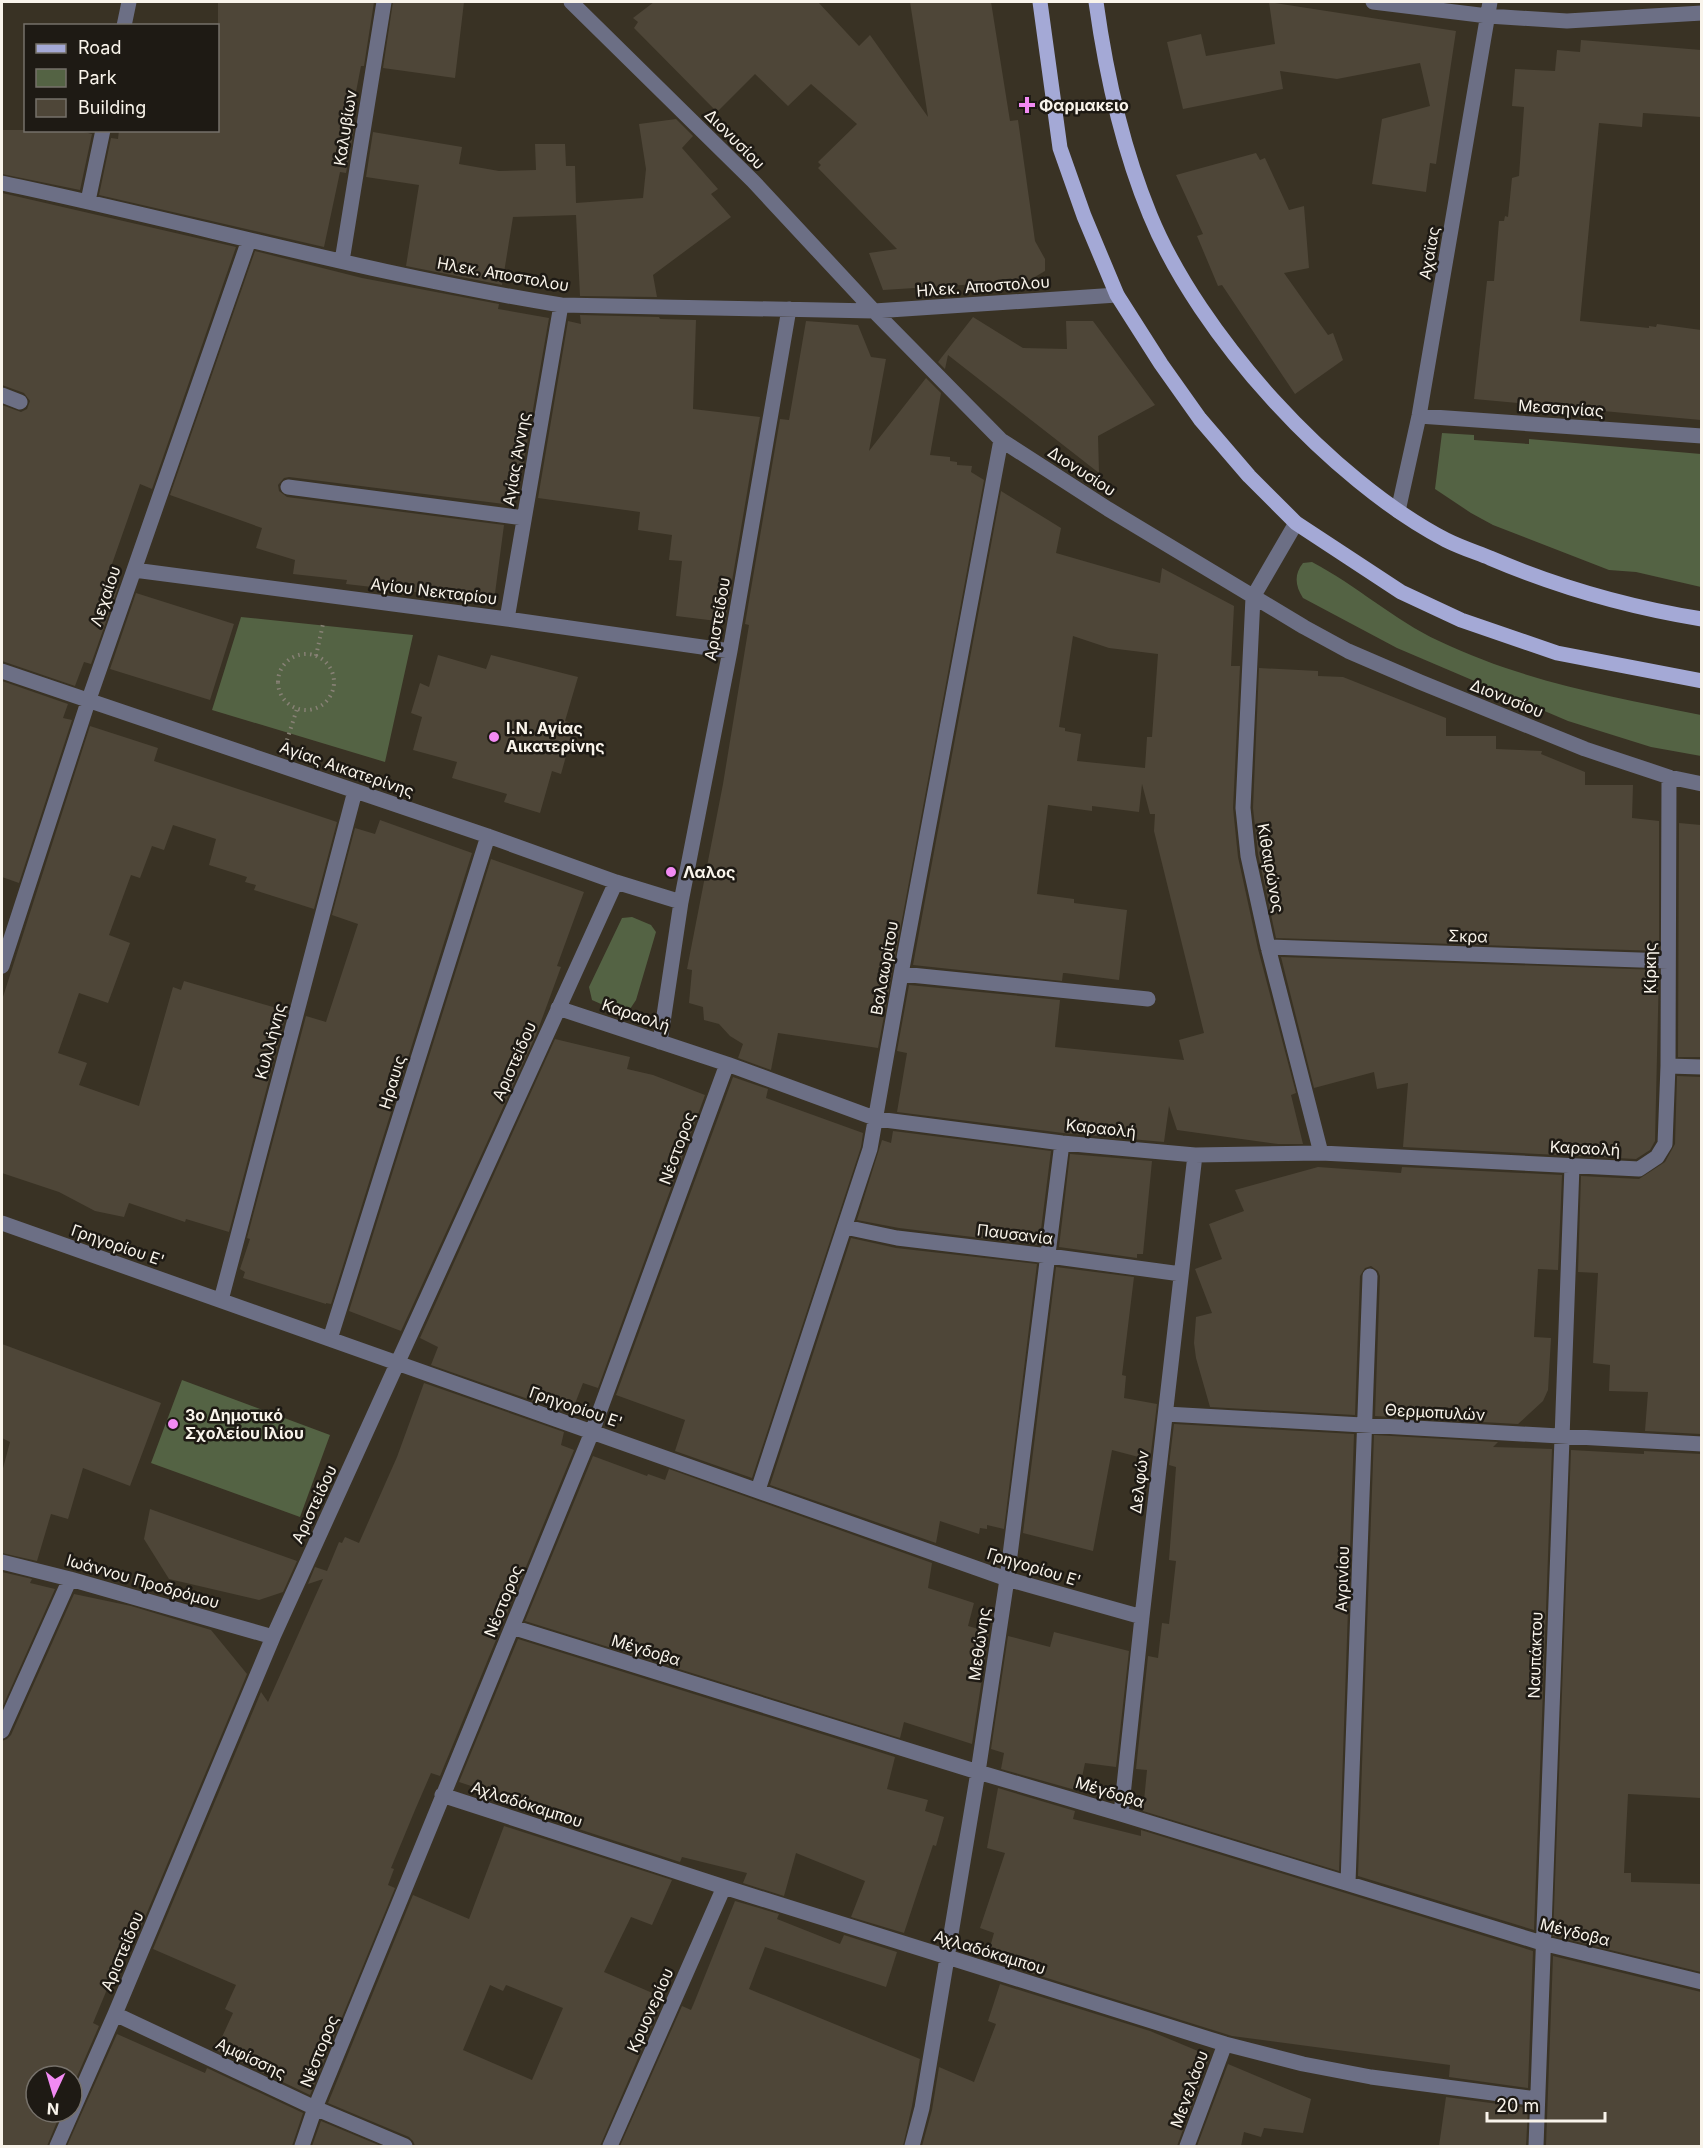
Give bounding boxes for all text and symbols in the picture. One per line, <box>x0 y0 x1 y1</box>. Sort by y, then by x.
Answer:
legend <box>24 24 219 132</box>
text: Road <box>78 37 121 58</box>
text: Park <box>78 67 117 88</box>
street label: Καλυβίων <box>329 89 361 167</box>
place label: Φαρμακειο <box>1039 95 1129 115</box>
text: Building <box>78 97 146 118</box>
marker: Φαρμακειο <box>1020 98 1034 112</box>
street label: Διονυσίου <box>701 105 769 173</box>
street label: Αχαϊας <box>1414 225 1444 281</box>
street label: Ηλεκ. Αποστολου <box>435 253 571 295</box>
street label: Ηλεκ. Αποστολου <box>916 271 1050 301</box>
street label: Μεσσηνίας <box>1517 395 1605 421</box>
street label: Αγίας Άννης <box>498 410 534 508</box>
street label: Διονυσίου <box>1044 442 1120 500</box>
street label: Λεχαίου <box>85 563 125 629</box>
street label: Αγίου Νεκταρίου <box>370 573 498 609</box>
street label: Αριστείδου <box>700 576 734 662</box>
street label: Διονυσίου <box>1468 674 1546 722</box>
place label: Ι.Ν. Αγίας Αικατερίνης <box>506 718 605 756</box>
marker: Ι.Ν. Αγίας Αικατερίνης <box>487 730 501 744</box>
street label: Αγίας Αικατερίνης <box>277 737 417 801</box>
street label: Κιθαιρώνος <box>1253 822 1289 914</box>
place label: Λαλος <box>683 862 735 882</box>
marker: Λαλος <box>664 865 678 879</box>
street label: Βαλαωρίτου <box>866 919 902 1017</box>
street label: Σκρα <box>1448 925 1488 947</box>
street label: Κίρκης <box>1640 942 1660 994</box>
street label: Καραολή <box>599 994 673 1036</box>
street label: Κυλλήνης <box>250 1001 290 1081</box>
street label: Αριστείδου <box>488 1018 540 1104</box>
street label: Ηραυις <box>374 1053 410 1111</box>
street label: Νέστορος <box>655 1109 699 1187</box>
street label: Καραολή <box>1065 1114 1137 1142</box>
street label: Καραολή <box>1549 1136 1621 1160</box>
street label: Παυσανία <box>976 1219 1054 1249</box>
street label: Γρηγορίου Ε' <box>69 1220 167 1270</box>
street label: Γρηγορίου Ε' <box>527 1382 625 1432</box>
street label: Θερμοπυλών <box>1384 1399 1486 1425</box>
place label: 3ο Δημοτικό Σχολείου Ιλίου <box>185 1405 304 1443</box>
marker: 3ο Δημοτικό Σχολείου Ιλίου <box>166 1417 180 1431</box>
street label: Δελφών <box>1125 1449 1153 1515</box>
street label: Αριστείδου <box>287 1462 341 1546</box>
street label: Γρηγορίου Ε' <box>985 1543 1083 1591</box>
street label: Αγρινίου <box>1331 1546 1353 1612</box>
street label: Ιωάννου Προδρόμου <box>64 1550 222 1612</box>
street label: Νέστορος <box>479 1562 527 1640</box>
street label: Μεθώνης <box>964 1606 994 1682</box>
street label: Ναυπάκτου <box>1523 1611 1547 1699</box>
street label: Μέγδοβα <box>609 1630 683 1670</box>
street label: Μέγδοβα <box>1073 1772 1147 1812</box>
street label: Αχλαδόκαμπου <box>469 1777 585 1831</box>
street label: Αριστείδου <box>96 1908 148 1994</box>
street label: Μέγδοβα <box>1538 1914 1612 1950</box>
street label: Αχλαδόκαμπου <box>932 1925 1048 1979</box>
street label: Κρυονερίου <box>622 1965 678 2055</box>
street label: Νέστορος <box>295 2012 343 2090</box>
street label: Αμφίσσης <box>213 2033 289 2083</box>
street label: Μενελάου <box>1166 2048 1212 2130</box>
north arrow <box>24 2064 84 2124</box>
scale bar <box>1487 2085 1606 2123</box>
text: 20 m <box>1496 2095 1539 2116</box>
text: N <box>46 2099 60 2119</box>

